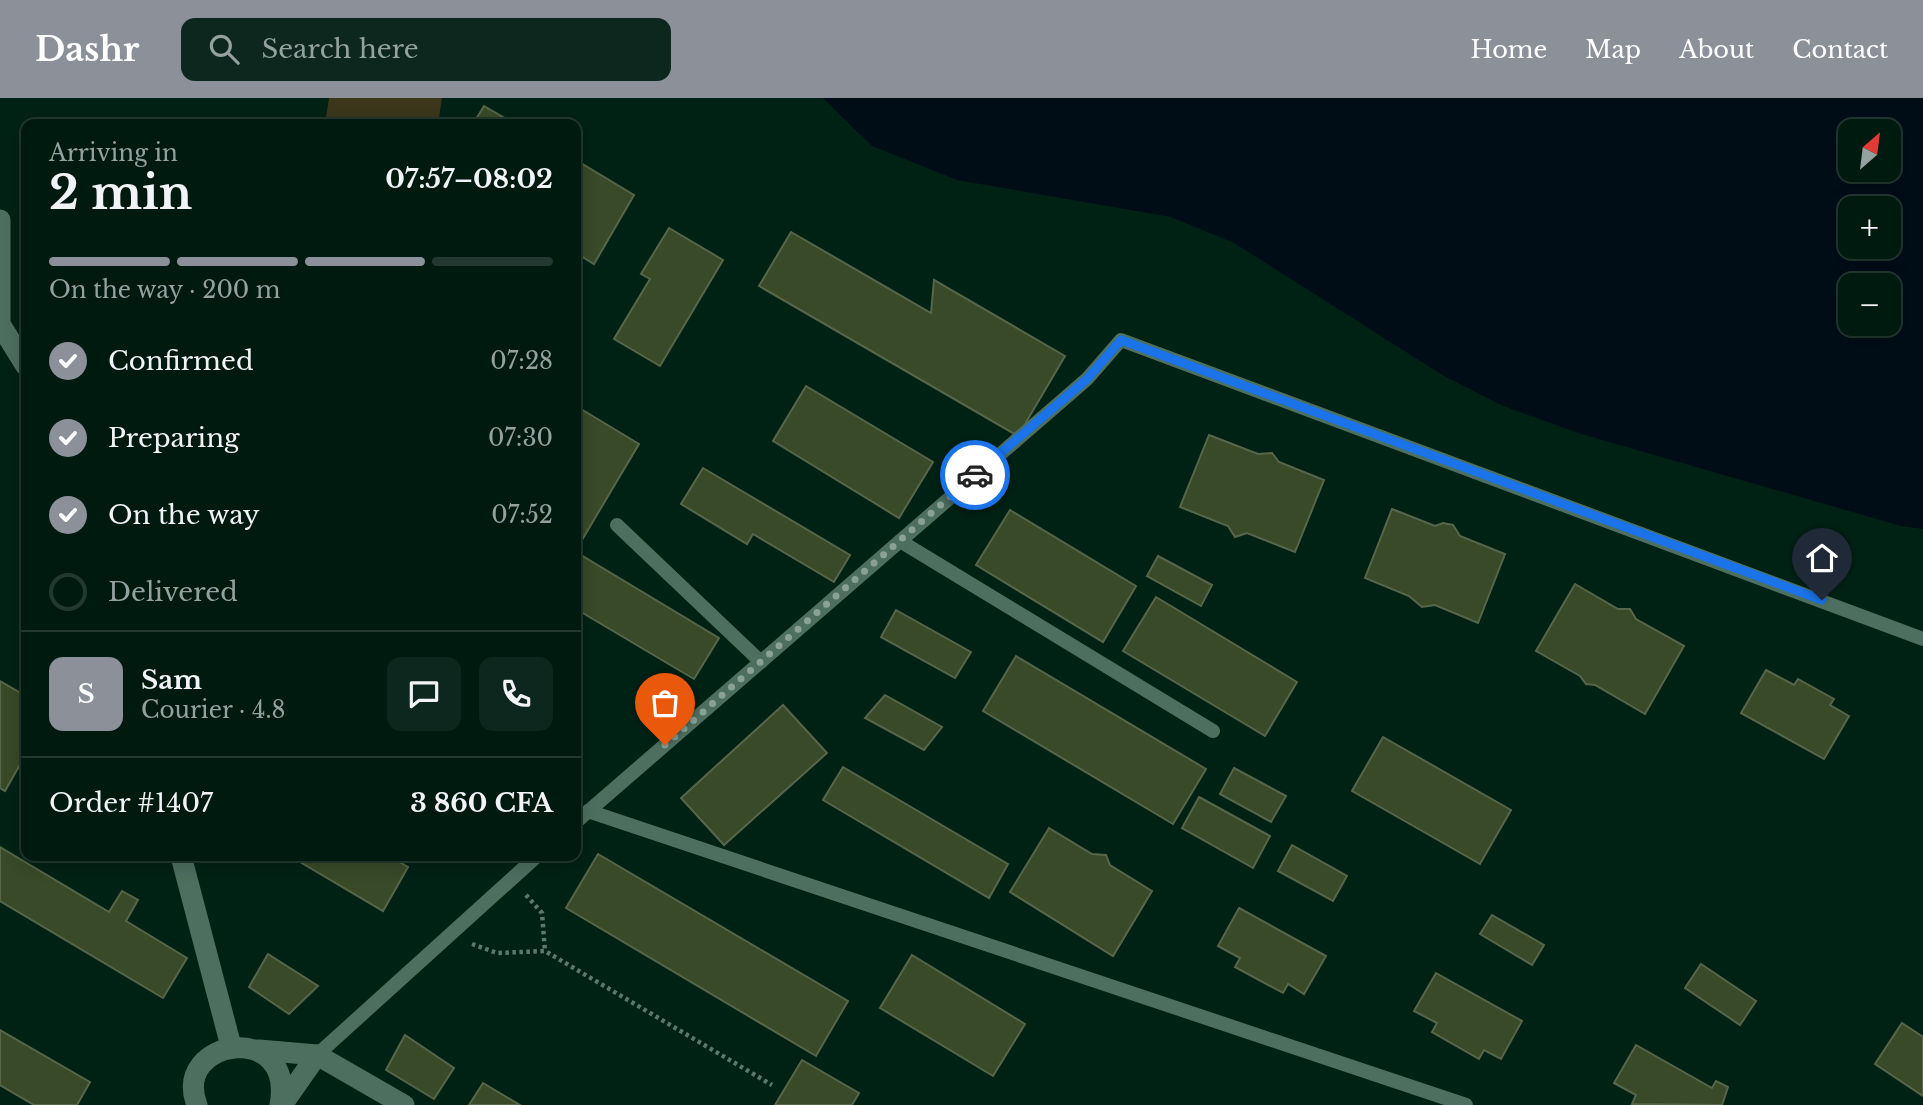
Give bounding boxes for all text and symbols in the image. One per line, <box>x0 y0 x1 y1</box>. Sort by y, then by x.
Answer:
search box <box>181 18 671 81</box>
text: Dashr <box>35 29 139 70</box>
icon: search <box>205 30 243 68</box>
text: Search here <box>261 33 419 65</box>
text: Home <box>1471 35 1547 64</box>
text: Map <box>1585 35 1641 64</box>
text: About <box>1679 35 1754 64</box>
text: Contact <box>1792 35 1888 64</box>
north arrow <box>1838 119 1900 182</box>
map controls <box>1838 119 1901 336</box>
text: Arriving in <box>49 139 178 167</box>
text: 07:57–08:02 <box>385 163 553 195</box>
text: 2 min <box>49 164 192 221</box>
button: + <box>1838 196 1901 259</box>
button: − <box>1838 273 1901 336</box>
text: On the way · 200 m <box>49 276 281 304</box>
icon: check <box>49 342 87 380</box>
text: Confirmed <box>108 345 253 377</box>
text: 07:28 <box>490 347 553 375</box>
icon: check <box>49 419 87 457</box>
text: Preparing <box>108 422 240 454</box>
text: 07:30 <box>488 424 553 452</box>
courier <box>940 440 1010 510</box>
icon: car <box>956 456 994 494</box>
icon: check <box>49 496 87 534</box>
text: On the way <box>108 499 260 531</box>
text: 07:52 <box>491 501 553 529</box>
pin <box>1792 528 1852 600</box>
icon: home <box>1803 539 1841 577</box>
text: Delivered <box>108 576 238 608</box>
button: chat <box>387 657 461 731</box>
button: phone <box>479 657 553 731</box>
text: Sam <box>141 664 202 696</box>
pin <box>635 673 695 745</box>
text: S <box>77 678 95 710</box>
icon: bag <box>646 684 684 722</box>
text: Courier · 4.8 <box>141 696 286 724</box>
text: Order #1407 <box>49 787 213 819</box>
text: 3 860 CFA <box>410 787 553 819</box>

